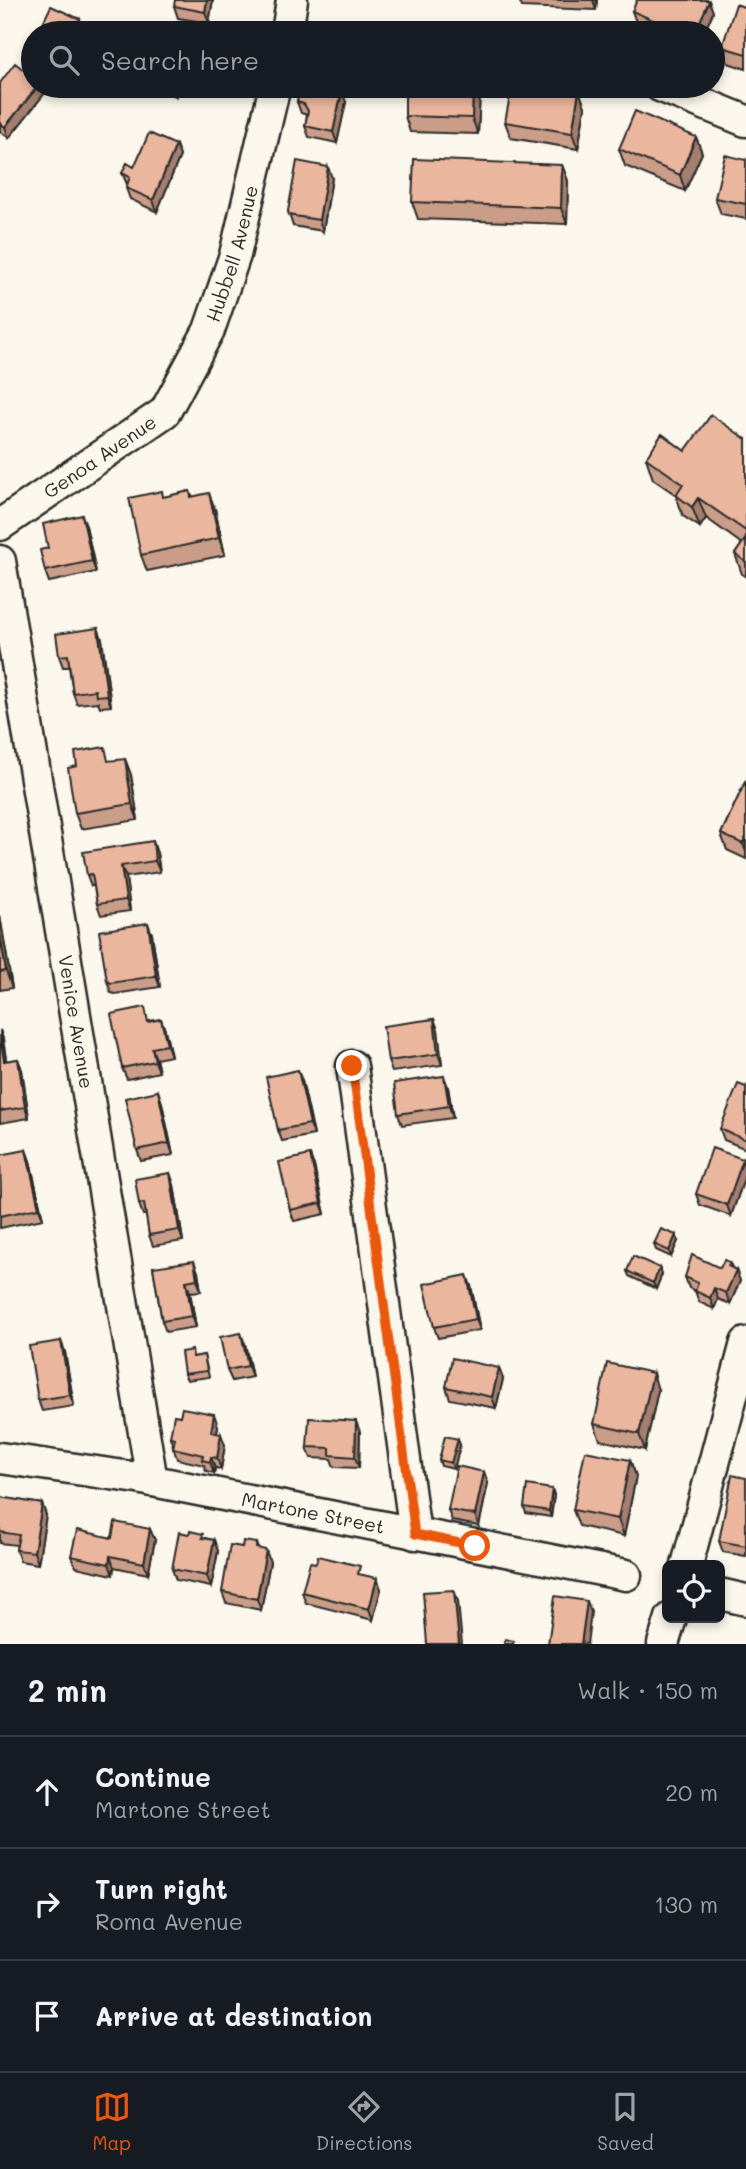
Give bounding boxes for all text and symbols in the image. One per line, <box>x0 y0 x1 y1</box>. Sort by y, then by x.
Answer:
search box <box>21 21 725 98</box>
icon: search <box>45 41 83 79</box>
text: Search here <box>101 43 259 77</box>
street label: Hubbell Avenue <box>200 183 263 325</box>
street label: Genoa Avenue <box>38 409 161 504</box>
street label: Venice Avenue <box>53 953 100 1090</box>
route end <box>336 1050 367 1081</box>
street label: Martone Street <box>240 1486 387 1539</box>
route start <box>459 1530 490 1561</box>
map controls <box>662 1560 725 1623</box>
button: locate <box>662 1560 725 1623</box>
text: 2 min <box>28 1670 107 1710</box>
text: Walk · 150 m <box>577 1675 718 1705</box>
text: Continue <box>95 1760 211 1794</box>
icon: ahead <box>28 1773 66 1811</box>
text: 20 m <box>665 1777 718 1807</box>
text: Martone Street <box>95 1794 271 1824</box>
text: Turn right <box>95 1872 228 1906</box>
icon: right <box>28 1885 66 1923</box>
text: 130 m <box>654 1889 718 1919</box>
text: Roma Avenue <box>95 1906 243 1936</box>
icon: arrive <box>28 1997 66 2035</box>
text: Arrive at destination <box>95 1999 372 2033</box>
tab: Map <box>92 2088 131 2155</box>
tab: Directions <box>316 2088 412 2155</box>
tab: Saved <box>597 2088 654 2155</box>

